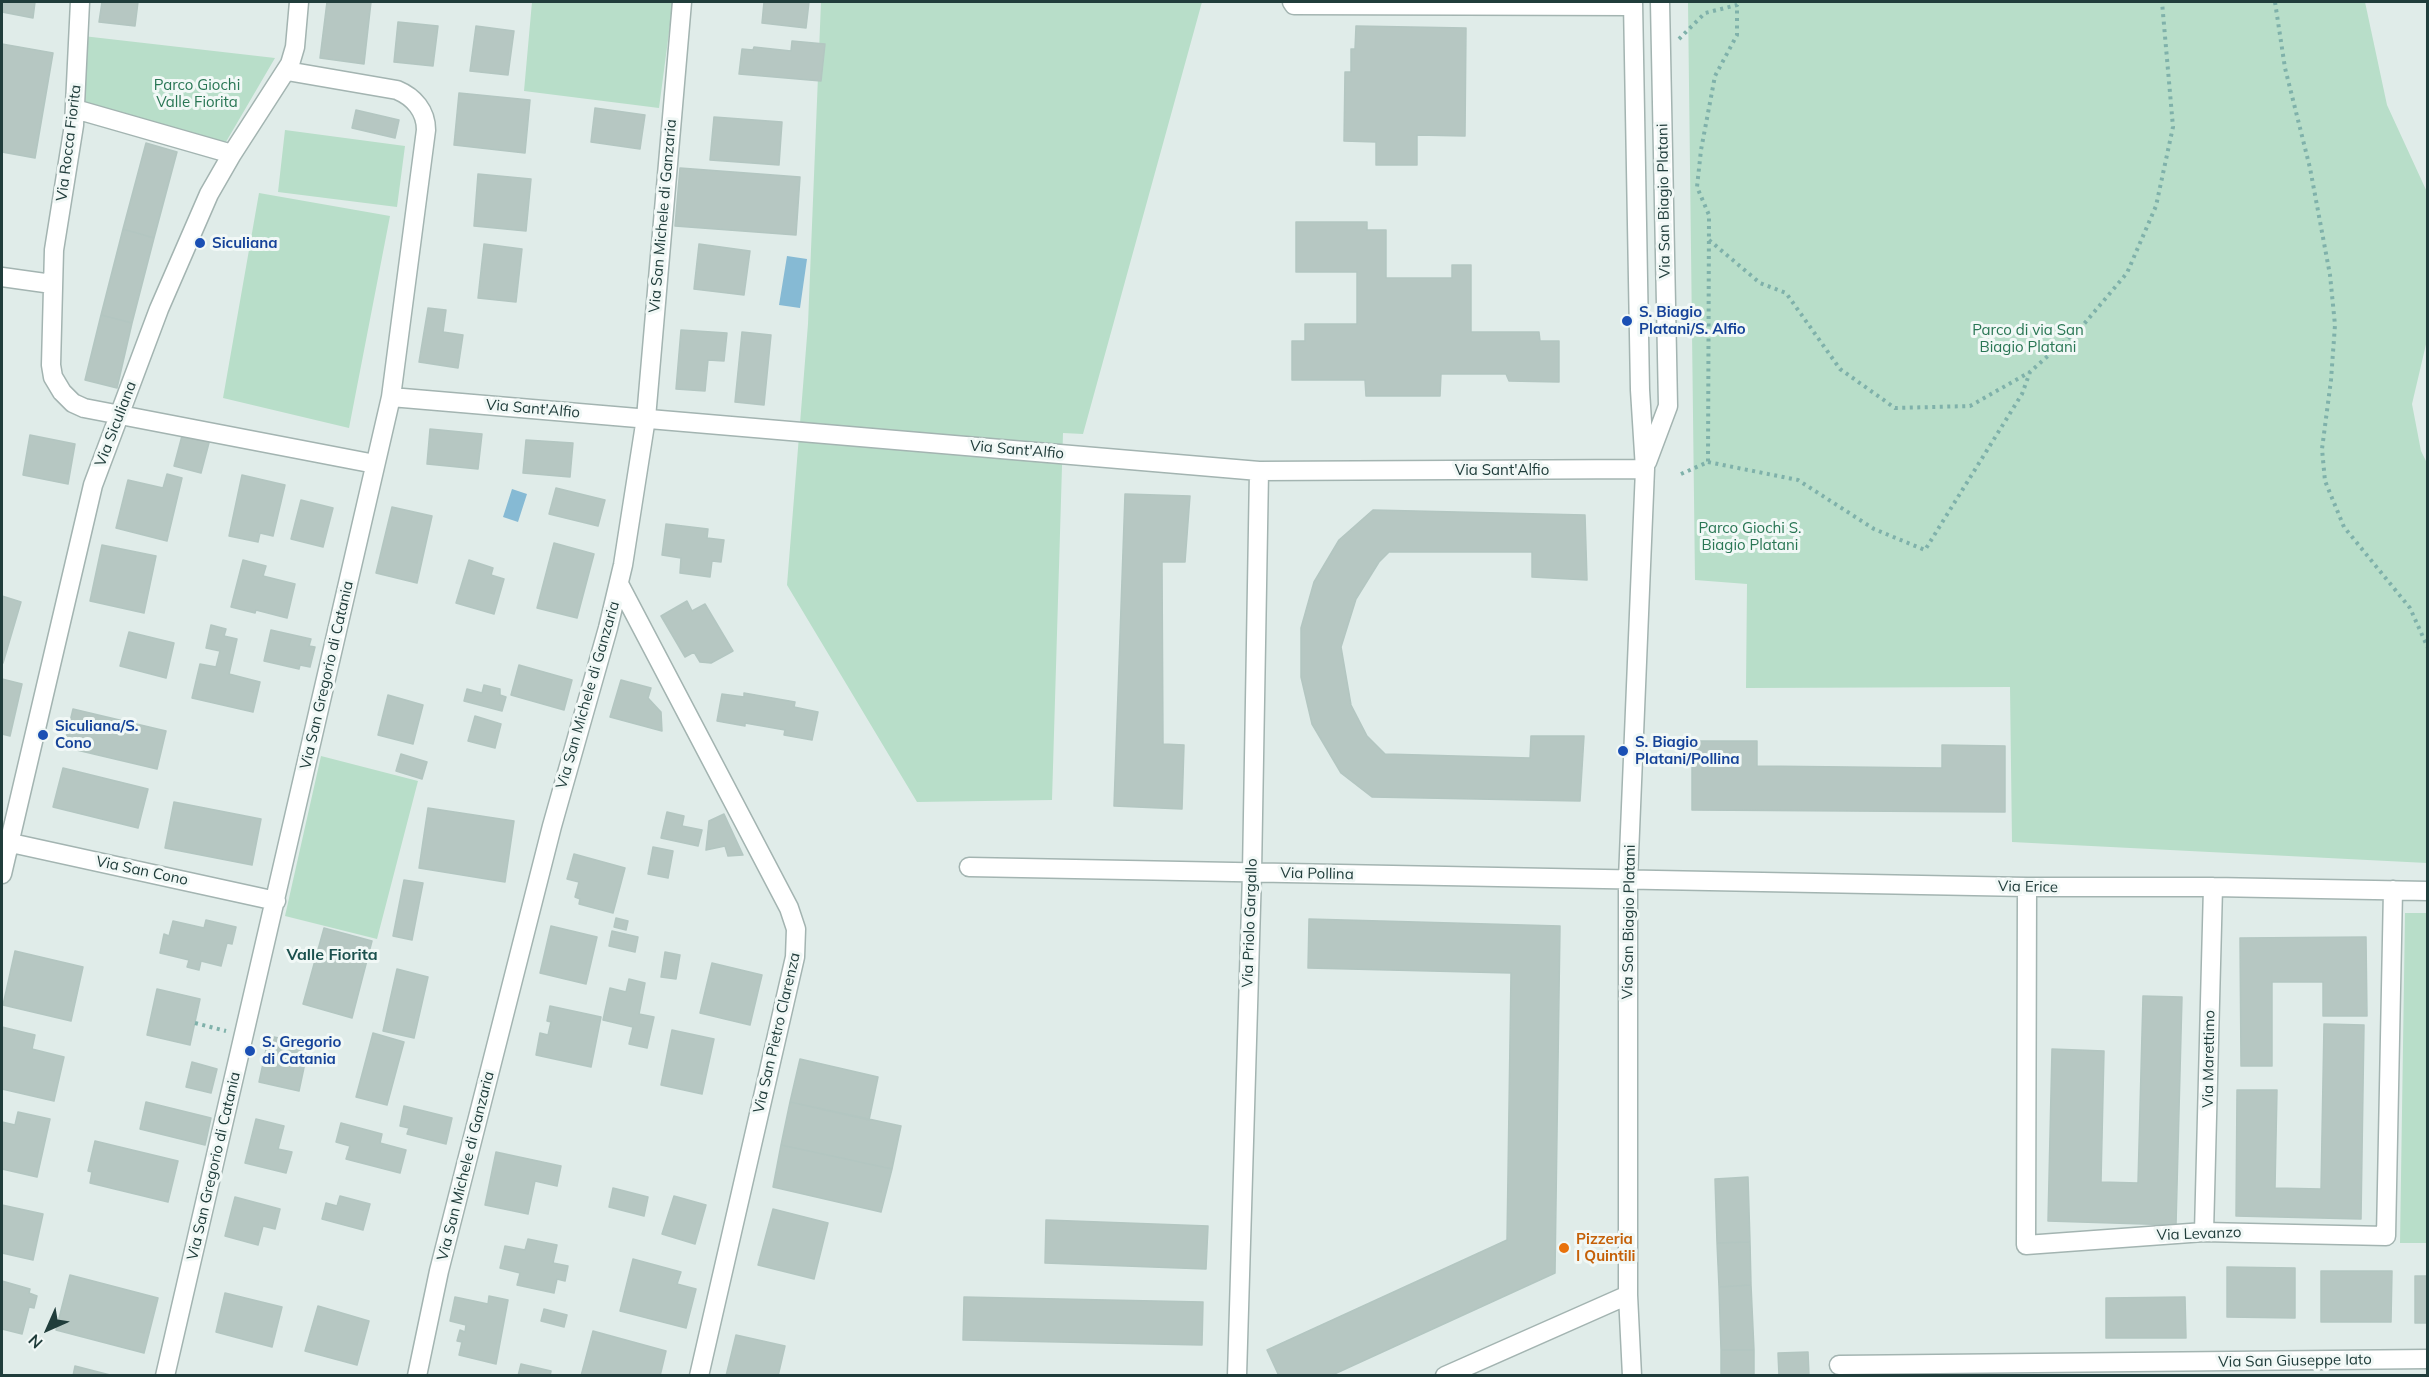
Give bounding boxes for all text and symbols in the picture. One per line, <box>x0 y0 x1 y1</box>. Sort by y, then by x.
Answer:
park label: Parco Giochi Valle Fiorita <box>154 76 240 111</box>
street label: Via Rocca Fiorita <box>53 84 85 202</box>
street label: Via San Michele di Ganzaria <box>646 118 680 314</box>
street label: Via San Biagio Platani <box>1654 123 1674 279</box>
place label: Siculiana <box>212 234 278 252</box>
marker: Siculiana <box>193 236 207 250</box>
place label: S. Biagio Platani/S. Alfio <box>1639 303 1746 338</box>
marker: S. Biagio Platani/S. Alfio <box>1620 314 1634 328</box>
park label: Parco di via San Biagio Platani <box>1972 321 2084 356</box>
street label: Via Siculiana <box>91 379 141 469</box>
street label: Via Sant'Alfio <box>485 396 581 422</box>
street label: Via Sant'Alfio <box>969 437 1065 463</box>
street label: Via Sant'Alfio <box>1455 461 1549 479</box>
park label: Parco Giochi S. Biagio Platani <box>1699 519 1801 554</box>
street label: Via San Gregorio di Catania <box>297 579 357 771</box>
street label: Via San Michele di Ganzaria <box>553 599 623 791</box>
place label: Siculiana/S. Cono <box>55 717 139 752</box>
marker: Siculiana/S. Cono <box>36 728 50 742</box>
place label: S. Biagio Platani/Pollina <box>1635 733 1739 768</box>
marker: S. Biagio Platani/Pollina <box>1616 744 1630 758</box>
street label: Via San Biagio Platani <box>1619 844 1639 1000</box>
street label: Via San Cono <box>94 852 190 890</box>
street label: Via Priolo Gargallo <box>1239 858 1261 988</box>
street label: Via Pollina <box>1280 864 1354 884</box>
street label: Via Erice <box>1998 877 2058 897</box>
district label: Valle Fiorita <box>286 945 378 965</box>
street label: Via San Pietro Clarenza <box>750 951 804 1115</box>
street label: Via Marettimo <box>2199 1010 2219 1108</box>
place label: S. Gregorio di Catania <box>262 1033 341 1068</box>
marker: S. Gregorio di Catania <box>243 1044 257 1058</box>
street label: Via San Michele di Ganzaria <box>434 1069 498 1263</box>
street label: Via San Gregorio di Catania <box>184 1070 244 1262</box>
street label: Via Levanzo <box>2156 1224 2242 1244</box>
place label: Pizzeria I Quintili <box>1576 1230 1636 1265</box>
marker: Pizzeria I Quintili <box>1557 1241 1571 1255</box>
north arrow <box>18 1299 78 1359</box>
text: N <box>24 1330 47 1353</box>
street label: Via San Giuseppe Iato <box>2218 1351 2372 1371</box>

